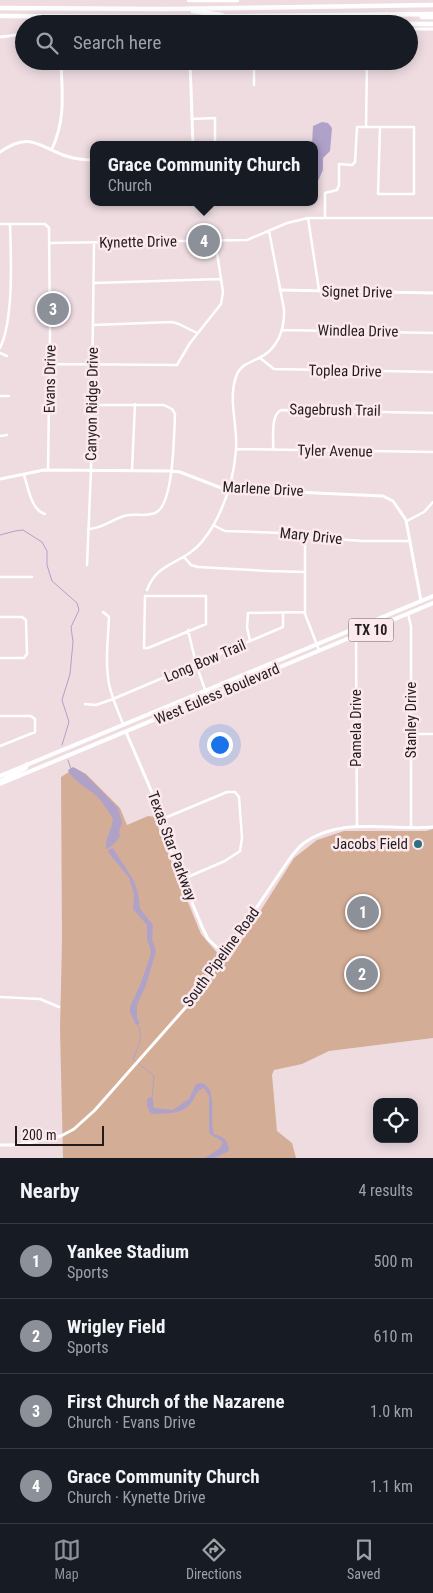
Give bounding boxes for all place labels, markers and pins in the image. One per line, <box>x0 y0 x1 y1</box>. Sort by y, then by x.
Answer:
pin: 4 <box>188 222 220 260</box>
pin: 3 <box>37 290 69 328</box>
place label: Jacobs Field <box>333 835 408 853</box>
marker: Jacobs Field <box>412 838 424 850</box>
pin: 1 <box>347 893 379 931</box>
pin: 2 <box>346 955 378 993</box>

